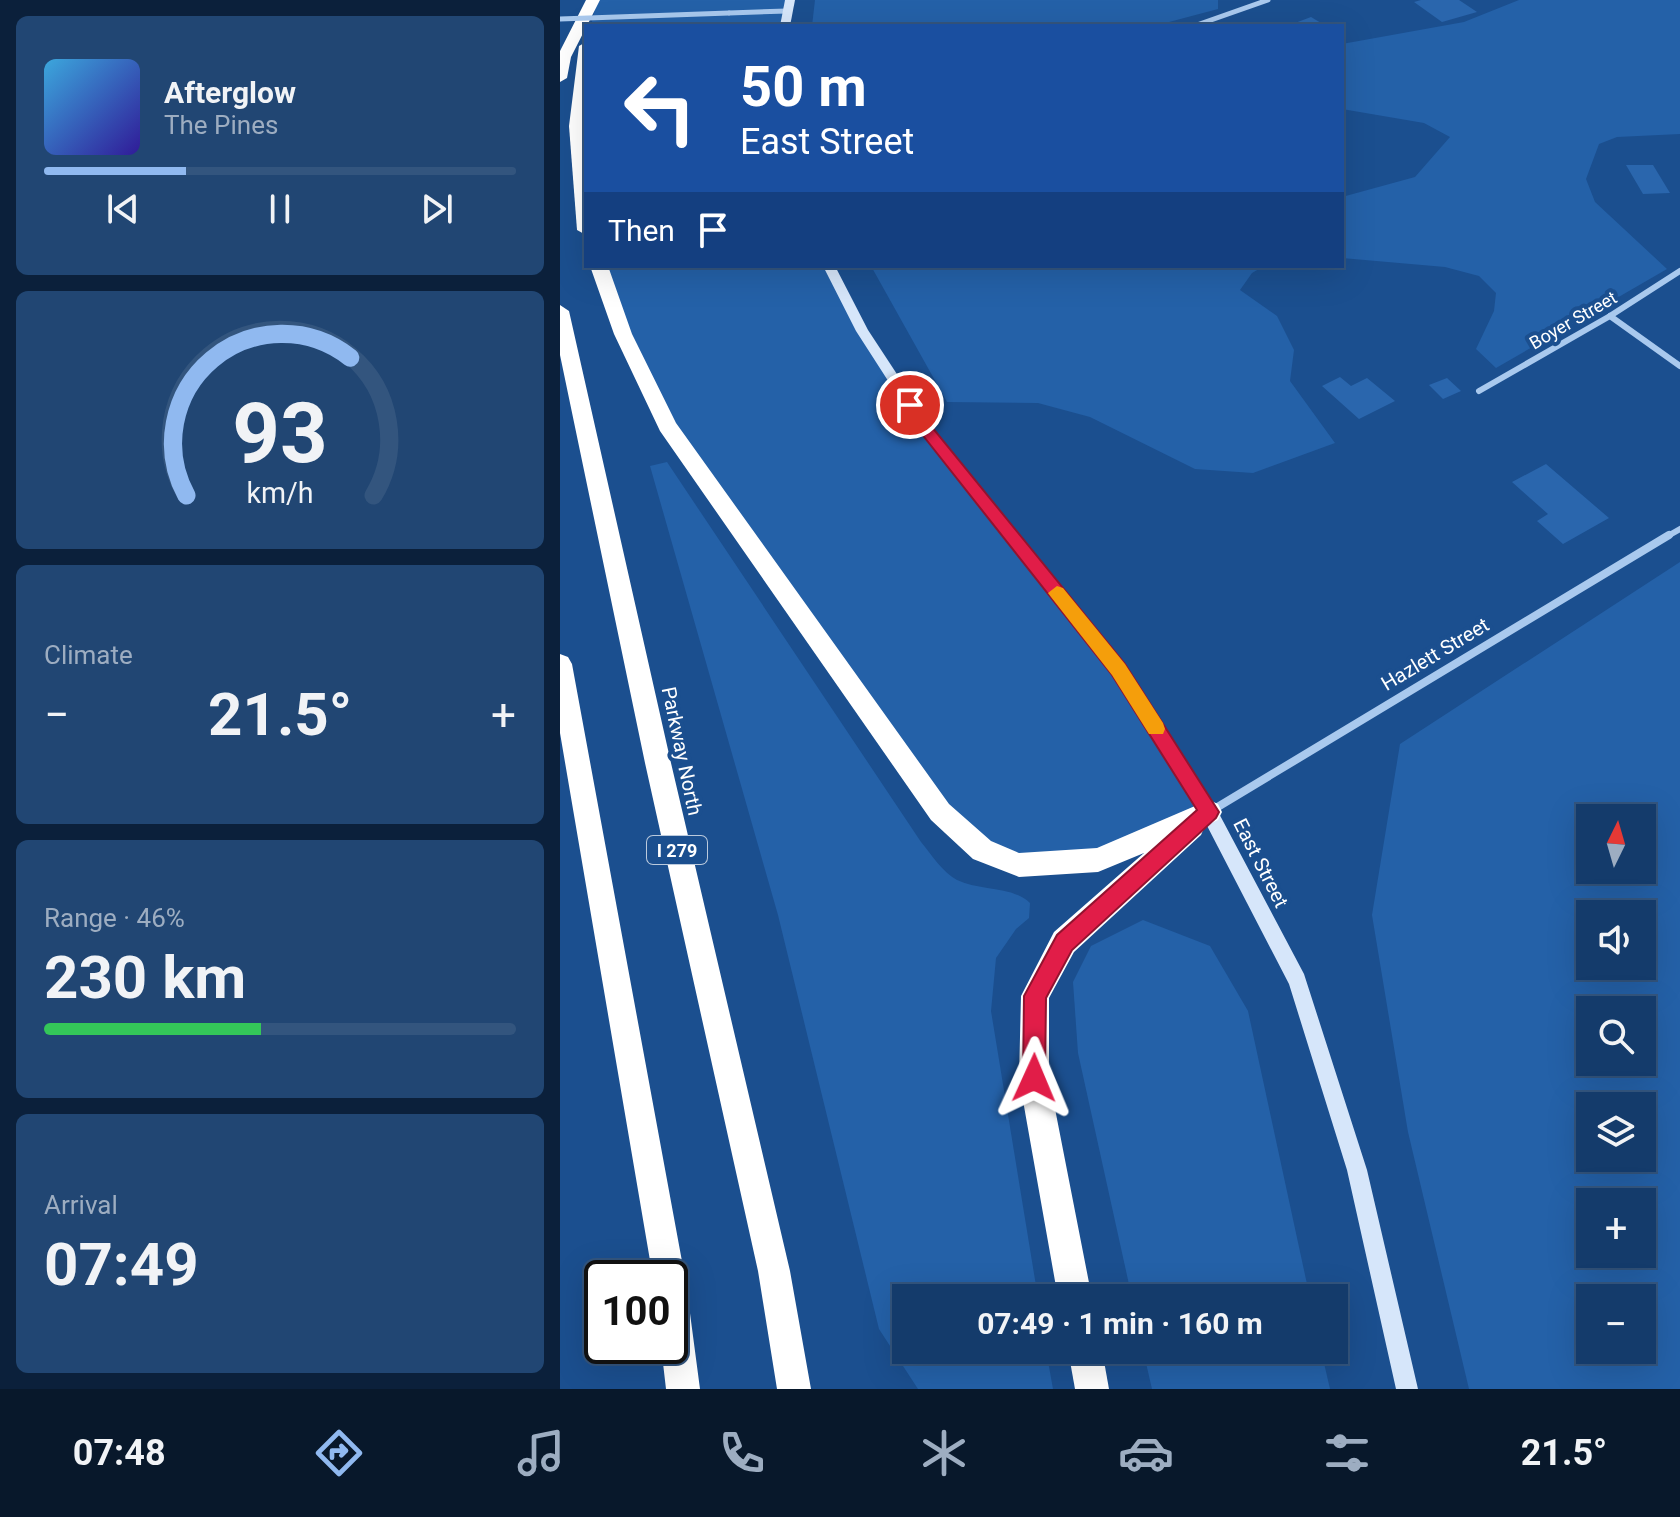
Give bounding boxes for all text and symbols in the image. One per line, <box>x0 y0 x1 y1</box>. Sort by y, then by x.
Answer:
text: 50 m <box>740 54 867 120</box>
icon: left <box>608 56 712 160</box>
text: Afterglow <box>164 75 296 110</box>
text: The Pines <box>164 110 278 140</box>
text: East Street <box>740 121 914 163</box>
icon: previous <box>101 187 145 231</box>
icon: pause <box>258 187 302 231</box>
icon: next <box>415 187 459 231</box>
icon: arrive <box>691 208 735 252</box>
text: Then <box>608 213 675 248</box>
street label: Boyer Street <box>1526 287 1620 353</box>
pin <box>876 371 944 439</box>
icon: arrive <box>888 383 932 427</box>
text: 93 <box>232 384 328 481</box>
text: km/h <box>246 476 314 510</box>
street label: Hazlett Street <box>1377 612 1493 696</box>
text: Climate <box>44 640 133 670</box>
text: 21.5° <box>208 679 352 750</box>
street label: Parkway North <box>657 684 707 818</box>
text: − <box>44 689 69 741</box>
text: + <box>491 689 516 741</box>
north arrow <box>1576 804 1656 884</box>
map controls <box>1576 804 1656 1364</box>
street label: East Street <box>1228 814 1294 912</box>
road number: I 279 <box>647 836 707 864</box>
button: sound <box>1576 900 1656 980</box>
text: Range · 46% <box>44 903 185 933</box>
text: 230 km <box>44 942 246 1013</box>
button: search <box>1576 996 1656 1076</box>
position arrow <box>992 1036 1076 1120</box>
button: layers <box>1576 1092 1656 1172</box>
button: + <box>1576 1188 1656 1268</box>
text: Arrival <box>44 1190 118 1220</box>
text: 07:49 <box>44 1229 199 1300</box>
speed limit sign: 100 <box>584 1260 688 1364</box>
button: − <box>1576 1284 1656 1364</box>
text: 07:49 · 1 min · 160 m <box>977 1306 1263 1341</box>
icon: directions <box>311 1425 367 1481</box>
icon: music <box>513 1425 569 1481</box>
icon: phone <box>714 1425 770 1481</box>
icon: climate <box>916 1425 972 1481</box>
icon: car <box>1118 1425 1174 1481</box>
icon: filters <box>1319 1425 1375 1481</box>
text: 07:48 <box>73 1432 166 1474</box>
text: 21.5° <box>1521 1432 1607 1474</box>

